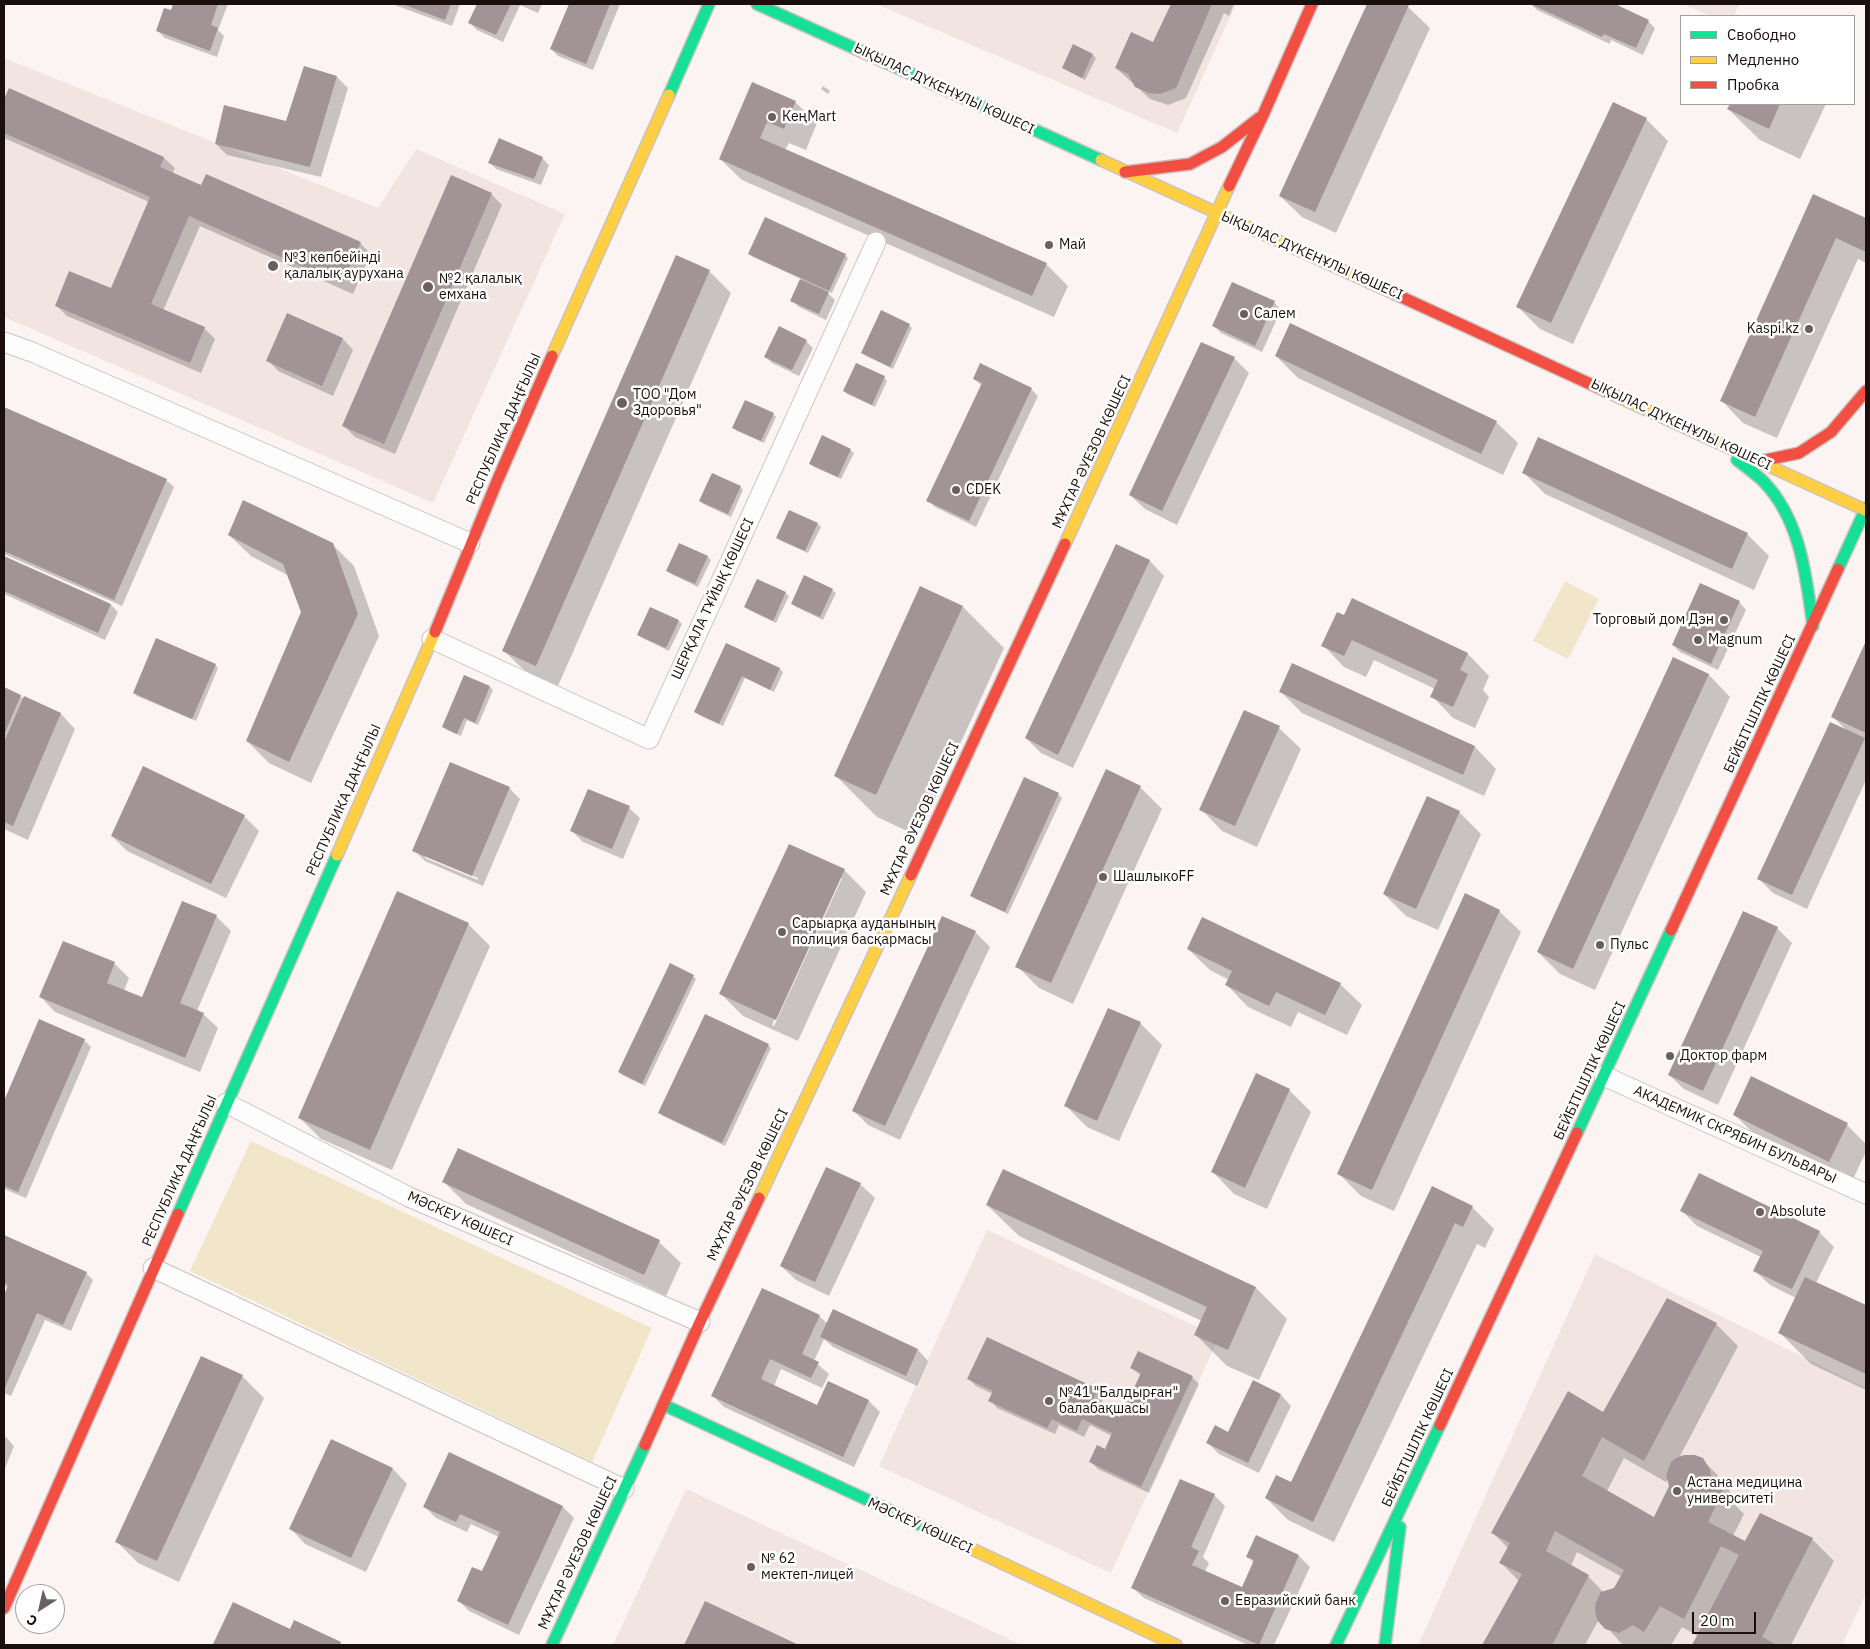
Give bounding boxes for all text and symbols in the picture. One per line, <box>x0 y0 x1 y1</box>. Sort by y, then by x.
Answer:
legend <box>1680 15 1855 105</box>
text: Свободно <box>1727 25 1796 44</box>
street label: ЫҚЫЛАС ДҮКЕНҰЛЫ КӨШЕСІ <box>851 40 1037 138</box>
text: Медленно <box>1727 50 1799 69</box>
text: Пробка <box>1727 75 1779 94</box>
place label: КеңMart <box>782 109 836 125</box>
marker: КеңMart <box>766 111 778 123</box>
street label: ЫҚЫЛАС ДҮКЕНҰЛЫ КӨШЕСІ <box>1219 208 1405 304</box>
place label: Май <box>1059 237 1086 253</box>
marker: Май <box>1043 239 1055 251</box>
place label: №3 көпбейінді қалалық аурухана <box>284 250 404 282</box>
marker: №3 көпбейінді қалалық аурухана <box>266 259 280 273</box>
place label: №2 қалалық емхана <box>439 271 522 304</box>
marker: №2 қалалық емхана <box>421 280 435 294</box>
place label: Салем <box>1254 306 1296 322</box>
marker: Салем <box>1238 308 1250 320</box>
place label: Kaspi.kz <box>1747 321 1799 337</box>
marker: Kaspi.kz <box>1803 323 1815 335</box>
street label: РЕСПУБЛИКА ДАҢҒЫЛЫ <box>463 351 545 507</box>
street label: МҰХТАР ӘУЕЗОВ КӨШЕСІ <box>1049 373 1135 531</box>
street label: ЫҚЫЛАС ДҮКЕНҰЛЫ КӨШЕСІ <box>1588 376 1774 474</box>
place label: ТОО "Дом Здоровья" <box>633 387 702 420</box>
marker: ТОО "Дом Здоровья" <box>615 396 629 410</box>
place label: CDEK <box>966 482 1001 498</box>
marker: CDEK <box>950 484 962 496</box>
street label: ШЕРҚАЛА ТҰЙЫҚ КӨШЕСІ <box>668 516 758 682</box>
place label: Торговый дом Дэн <box>1593 612 1714 628</box>
marker: Торговый дом Дэн <box>1718 614 1730 626</box>
place label: Magnum <box>1708 632 1762 648</box>
street label: БЕЙБІТШІЛІК КӨШЕСІ <box>1721 632 1799 776</box>
marker: Magnum <box>1692 634 1704 646</box>
street label: РЕСПУБЛИКА ДАҢҒЫЛЫ <box>303 722 385 878</box>
street label: МҰХТАР ӘУЕЗОВ КӨШЕСІ <box>877 740 963 898</box>
place label: ШашлыкoFF <box>1113 869 1194 885</box>
marker: ШашлыкoFF <box>1097 871 1109 883</box>
place label: Сарыарқа ауданының полиция басқармасы <box>792 916 936 949</box>
marker: Сарыарқа ауданының полиция басқармасы <box>776 926 788 938</box>
place label: Пульс <box>1610 937 1649 953</box>
marker: Пульс <box>1594 939 1606 951</box>
street label: БЕЙБІТШІЛІК КӨШЕСІ <box>1551 999 1629 1143</box>
place label: Доктор фарм <box>1680 1048 1767 1064</box>
marker: Доктор фарм <box>1664 1050 1676 1062</box>
street label: АКАДЕМИК СКРЯБИН БУЛЬВАРЫ <box>1631 1083 1839 1187</box>
street label: РЕСПУБЛИКА ДАҢҒЫЛЫ <box>139 1093 221 1249</box>
street label: МҰХТАР ӘУЕЗОВ КӨШЕСІ <box>704 1106 792 1264</box>
street label: МӘСКЕУ КӨШЕСІ <box>405 1188 515 1250</box>
place label: Absolute <box>1770 1204 1826 1220</box>
marker: Absolute <box>1754 1206 1766 1218</box>
street label: БЕЙБІТШІЛІК КӨШЕСІ <box>1379 1366 1457 1510</box>
place label: №41 "Балдырған" балабақшасы <box>1059 1385 1178 1418</box>
marker: №41 "Балдырған" балабақшасы <box>1043 1395 1055 1407</box>
street label: МҰХТАР ӘУЕЗОВ КӨШЕСІ <box>535 1474 621 1632</box>
place label: Астана медицина университеті <box>1687 1475 1802 1508</box>
marker: Астана медицина университеті <box>1671 1485 1683 1497</box>
street label: МӘСКЕУ КӨШЕСІ <box>865 1494 975 1558</box>
place label: № 62 мектеп-лицей <box>761 1551 854 1584</box>
marker: № 62 мектеп-лицей <box>745 1561 757 1573</box>
north arrow <box>15 1584 65 1634</box>
place label: Евразийский банк <box>1235 1593 1356 1609</box>
marker: Евразийский банк <box>1219 1595 1231 1607</box>
scale bar <box>1695 1602 1759 1634</box>
text: С <box>23 1610 41 1630</box>
text: 20 m <box>1700 1611 1735 1630</box>

